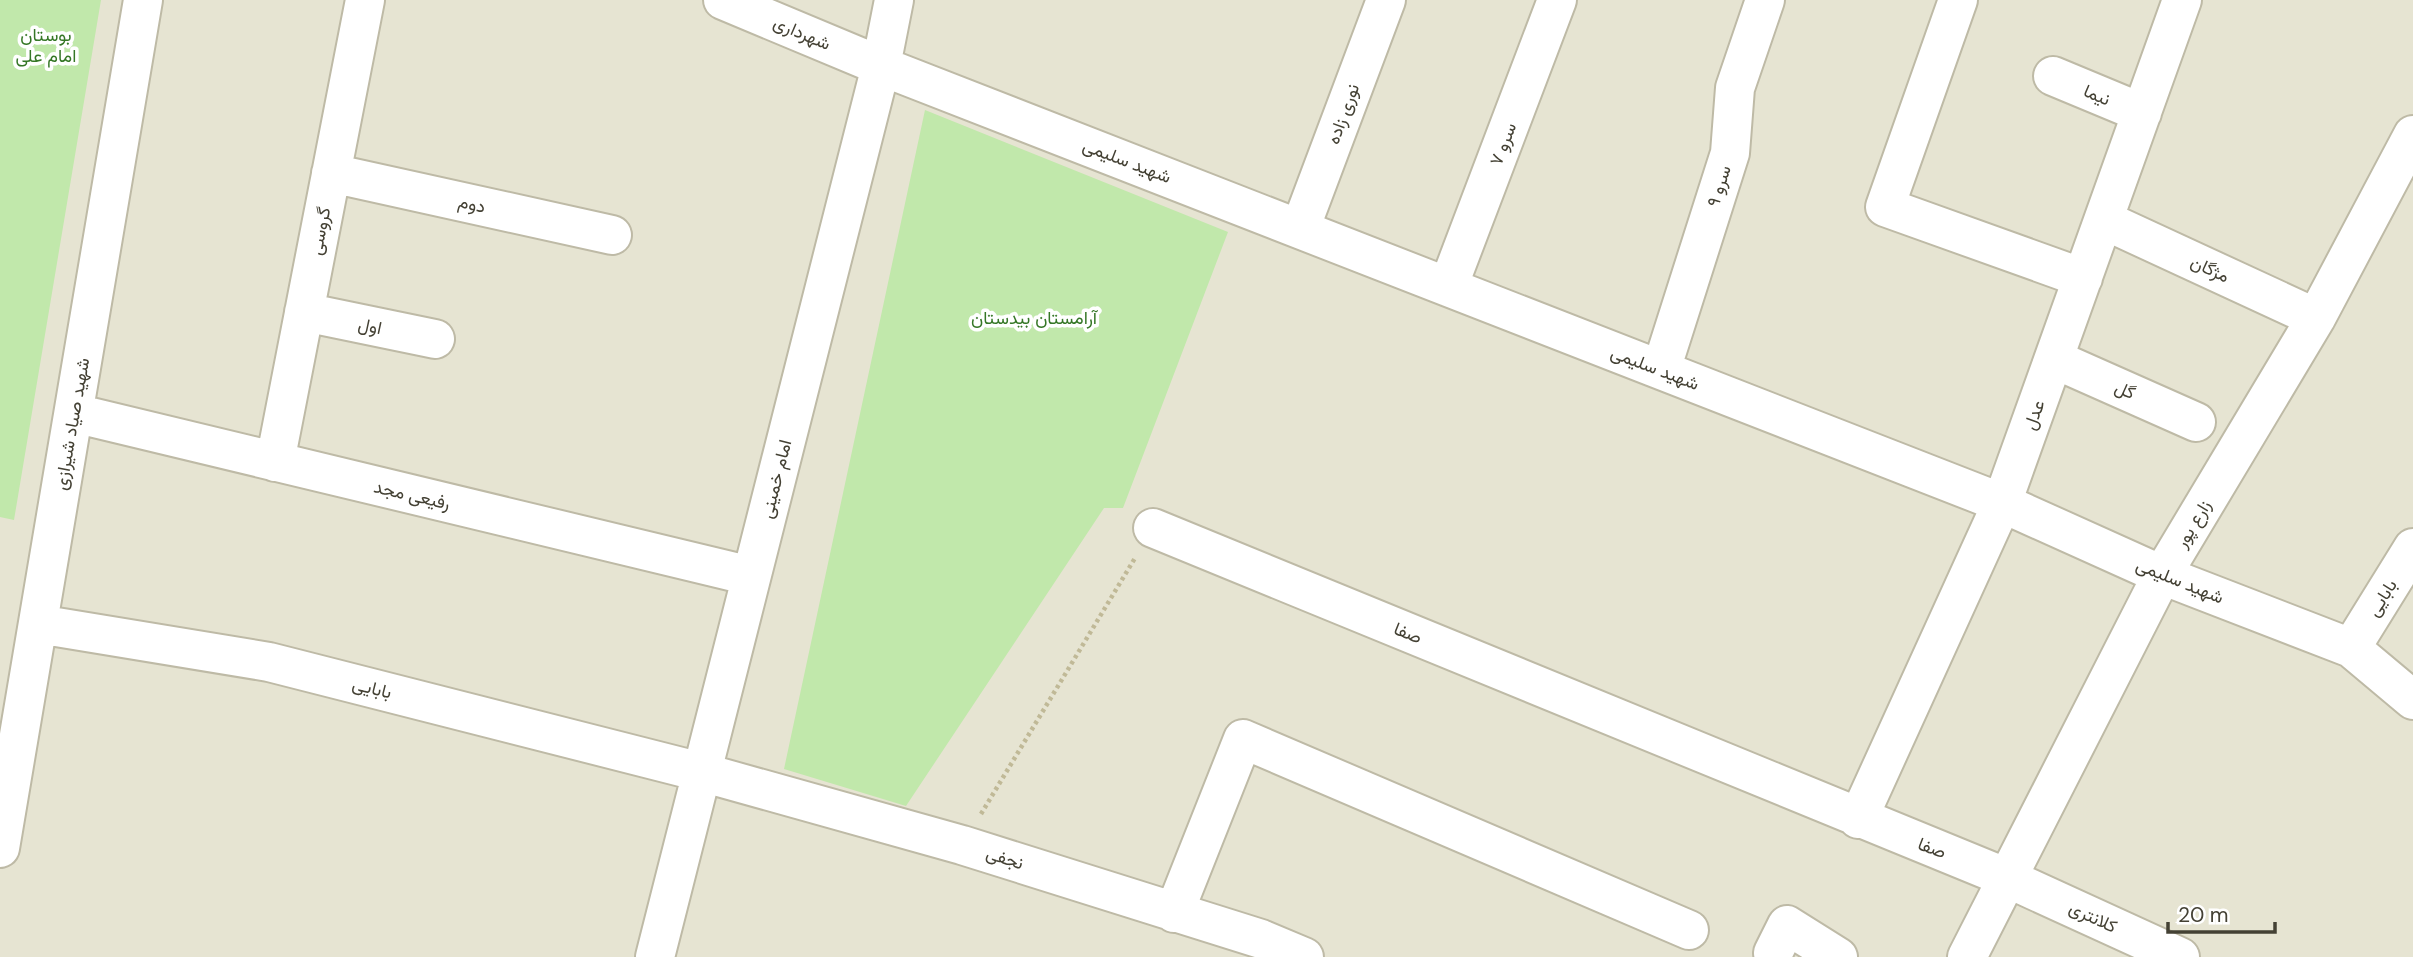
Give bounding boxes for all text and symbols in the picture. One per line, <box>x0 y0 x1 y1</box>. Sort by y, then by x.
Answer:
street label: شهرداری <box>770 10 834 56</box>
park label: بوستان امام علی <box>16 23 76 68</box>
street label: نیما <box>2080 79 2114 111</box>
street label: نوری زاده <box>1321 80 1365 148</box>
street label: سرو ۷ <box>1484 119 1522 169</box>
street label: شهید سلیمی <box>1079 133 1175 189</box>
street label: سرو ۹ <box>1701 162 1737 210</box>
street label: دوم <box>456 189 488 219</box>
street label: گروسی <box>304 205 336 257</box>
street label: مژگان <box>2187 250 2233 288</box>
park label: آرامستان بیدستان <box>971 306 1099 330</box>
street label: اول <box>356 312 384 340</box>
street label: شهید سلیمی <box>1607 340 1703 396</box>
street label: شهید صیاد شیرازی <box>49 356 95 492</box>
street label: گل <box>2111 375 2139 405</box>
street label: عدل <box>2018 397 2050 433</box>
street label: امام خمینی <box>755 437 797 521</box>
street label: رفیعی مجد <box>371 475 453 515</box>
street label: زارع پور <box>2169 496 2217 553</box>
street label: شهید سلیمی <box>2132 552 2228 610</box>
street label: بابایی <box>2361 575 2403 621</box>
street label: صفا <box>1390 616 1426 650</box>
street label: بابایی <box>350 672 394 704</box>
street label: صفا <box>1914 832 1950 864</box>
street label: نجفی <box>983 841 1027 875</box>
scale bar <box>2168 890 2275 934</box>
street label: کلانتری <box>2065 896 2121 938</box>
text: 20 m <box>2178 901 2229 929</box>

